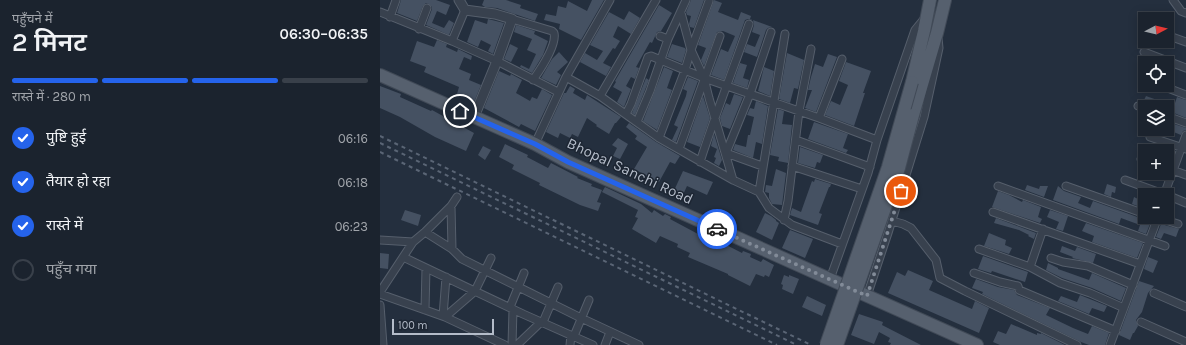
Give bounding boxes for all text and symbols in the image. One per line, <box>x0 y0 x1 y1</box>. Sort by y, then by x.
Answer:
text: पहुँचने में <box>12 11 53 26</box>
north arrow <box>1138 12 1174 48</box>
map controls <box>1138 12 1174 224</box>
text: 06:30–06:35 <box>280 25 368 43</box>
text: 2 मिनट <box>12 27 87 58</box>
button: locate <box>1138 56 1174 92</box>
text: रास्ते में · 280 m <box>12 89 91 104</box>
pin <box>443 94 477 128</box>
icon: home <box>449 100 471 122</box>
button: layers <box>1138 100 1174 136</box>
icon: check <box>12 127 34 149</box>
text: पुष्टि हुई <box>46 128 86 146</box>
text: 06:16 <box>338 131 368 146</box>
street label: Bhopal Sanchi Road <box>564 134 696 208</box>
button: + <box>1138 144 1174 180</box>
icon: check <box>12 171 34 193</box>
text: तैयार हो रहा <box>46 172 110 190</box>
pin <box>884 174 918 208</box>
text: 06:18 <box>338 175 368 190</box>
icon: bag <box>890 180 912 202</box>
button: − <box>1138 188 1174 224</box>
courier <box>697 209 737 249</box>
icon: check <box>12 215 34 237</box>
text: रास्ते में <box>46 216 83 234</box>
icon: car <box>706 218 728 240</box>
text: 06:23 <box>335 219 368 234</box>
text: पहुँच गया <box>46 260 97 278</box>
scale bar <box>392 317 494 336</box>
text: 100 m <box>398 319 428 332</box>

